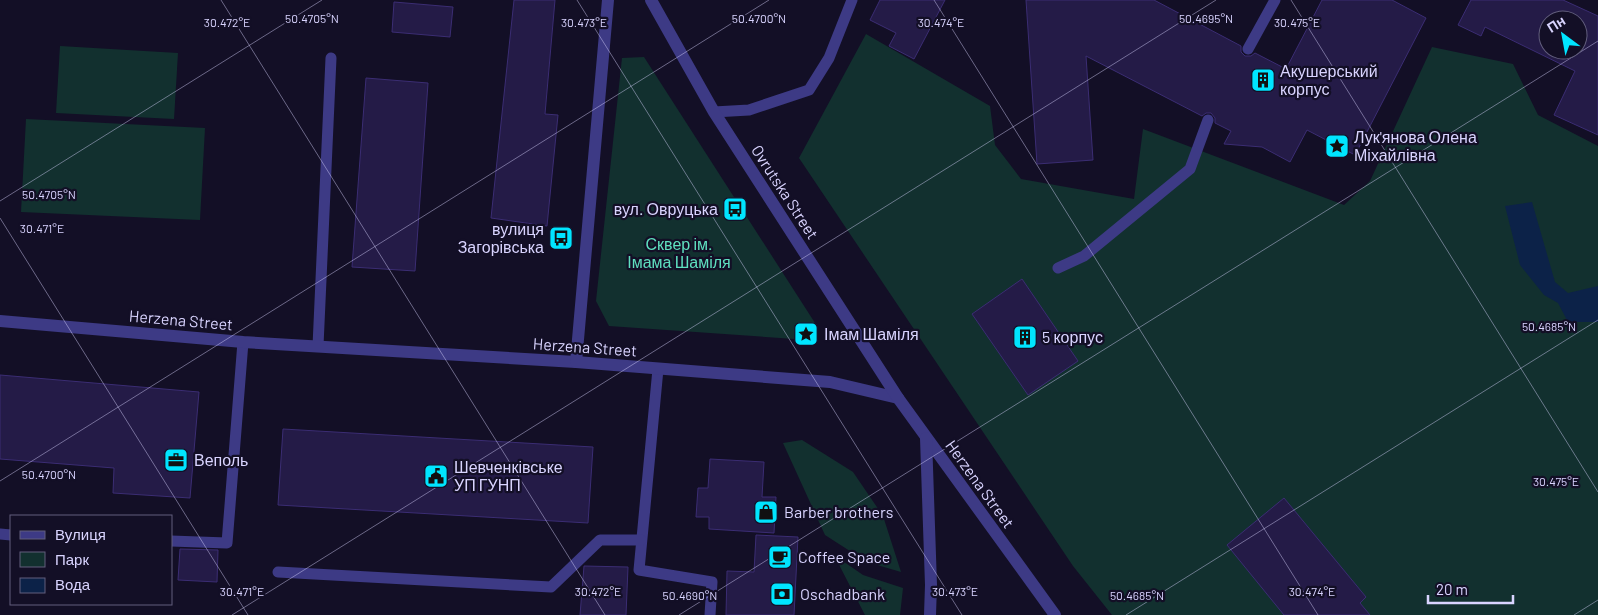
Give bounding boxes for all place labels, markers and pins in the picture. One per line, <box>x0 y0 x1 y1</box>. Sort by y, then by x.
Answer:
place label: Акушерський корпус <box>1280 61 1378 98</box>
building icon: Акушерський корпус <box>1250 67 1276 93</box>
place label: Лук'янова Олена Міхайлівна <box>1354 127 1477 164</box>
place icon: Лук'янова Олена Міхайлівна <box>1324 133 1350 159</box>
bus stop icon: вул. Овруцька <box>722 196 748 222</box>
place label: вул. Овруцька <box>614 199 718 218</box>
place label: вулиця Загорівська <box>458 219 544 256</box>
bus stop icon: вулиця Загорівська <box>548 225 574 251</box>
place icon: Імам Шаміля <box>793 321 819 347</box>
place label: Імам Шаміля <box>824 324 919 343</box>
building icon: 5 корпус <box>1012 324 1038 350</box>
place label: 5 корпус <box>1042 327 1103 346</box>
office icon: Веполь <box>163 447 189 473</box>
place label: Веполь <box>194 450 248 469</box>
place label: Шевченківське УП ГУНП <box>454 457 563 494</box>
public building icon: Шевченківське УП ГУНП <box>423 463 449 489</box>
shop icon: Barber brothers <box>753 499 779 525</box>
place label: Barber brothers <box>784 502 894 521</box>
cafe icon: Coffee Space <box>767 544 793 570</box>
place label: Coffee Space <box>798 547 890 566</box>
bank icon: Oschadbank <box>769 581 795 607</box>
place label: Oschadbank <box>800 584 885 603</box>

